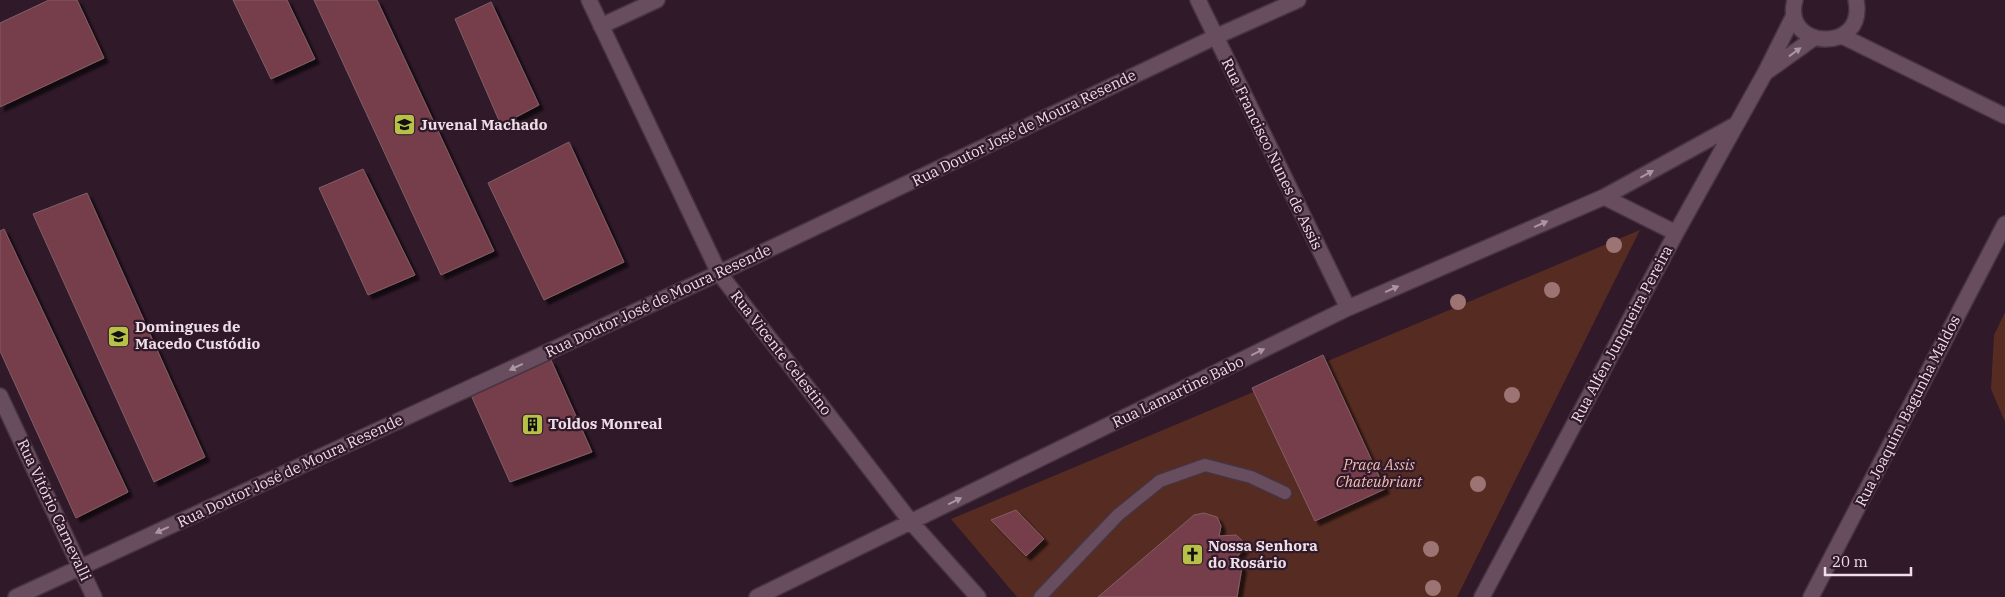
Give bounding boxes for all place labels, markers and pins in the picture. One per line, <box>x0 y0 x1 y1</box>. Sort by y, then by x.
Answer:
school or university icon: Juvenal Machado <box>392 113 416 137</box>
place label: Juvenal Machado <box>420 115 548 134</box>
place label: Domingues de Macedo Custódio <box>135 317 260 353</box>
school or university icon: Domingues de Macedo Custódio <box>107 324 131 348</box>
building icon: Toldos Monreal <box>520 412 544 436</box>
place label: Toldos Monreal <box>548 414 663 433</box>
place label: Nossa Senhora do Rosário <box>1208 536 1318 572</box>
church icon: Nossa Senhora do Rosário <box>1180 543 1204 567</box>

